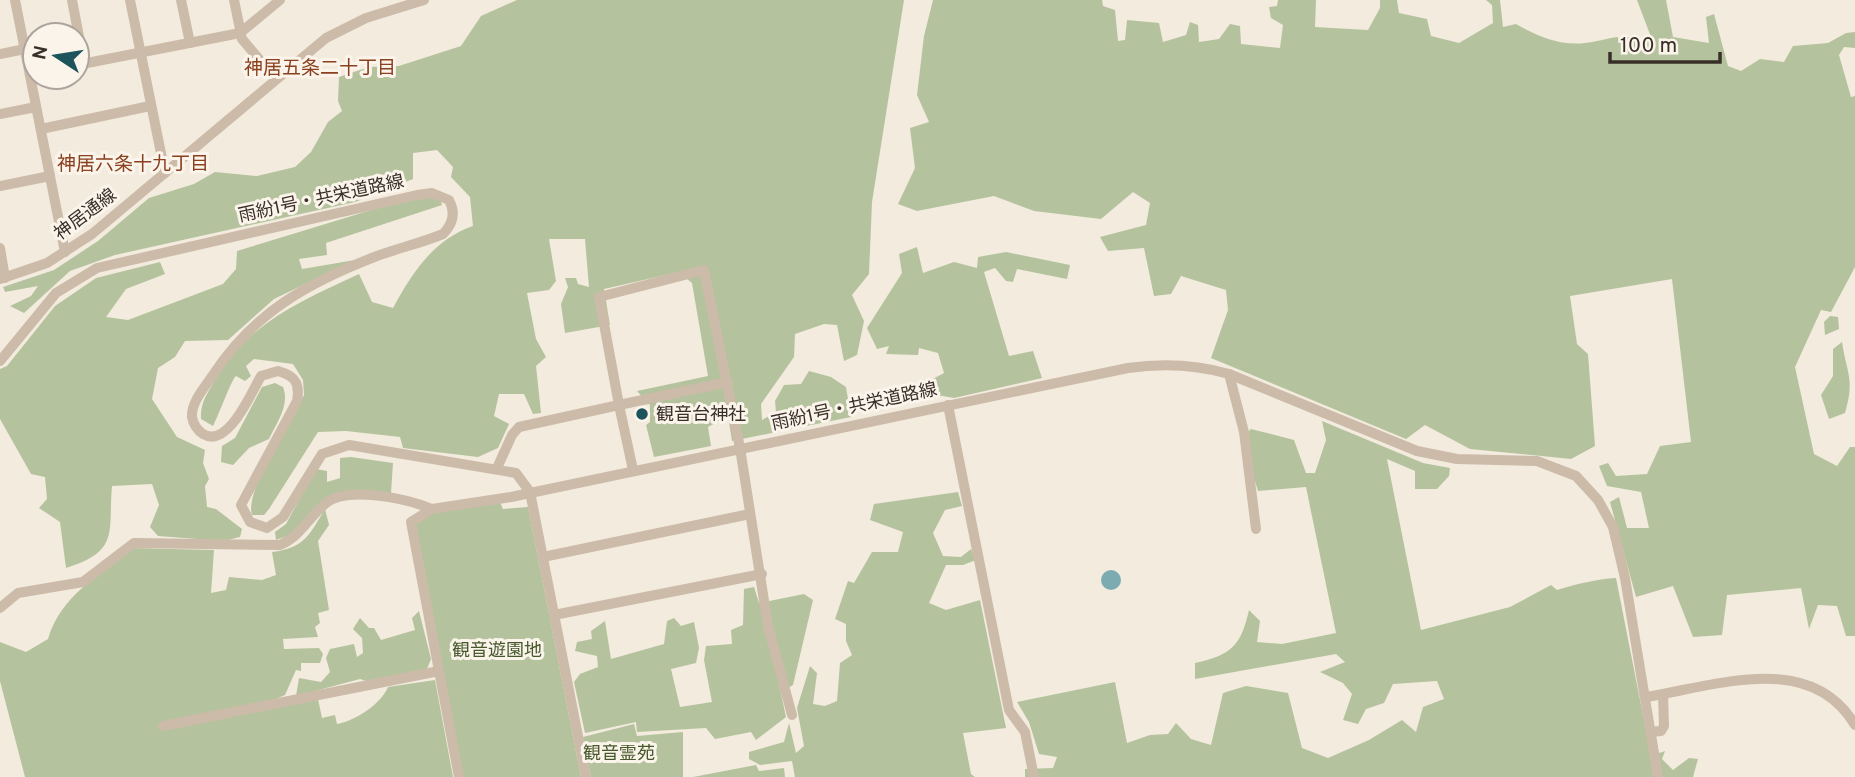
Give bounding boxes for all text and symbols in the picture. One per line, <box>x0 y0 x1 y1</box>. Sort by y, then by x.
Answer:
north arrow <box>21 21 91 91</box>
scale bar <box>1610 21 1720 65</box>
text: 100 m <box>1620 33 1677 60</box>
text: N <box>28 44 54 62</box>
district label: 神居五条二十丁目 <box>244 57 396 81</box>
district label: 神居六条十九丁目 <box>57 153 209 177</box>
street label: 雨紛1号・共栄道路線 <box>236 171 406 228</box>
street label: 神居通線 <box>50 184 122 246</box>
street label: 雨紛1号・共栄道路線 <box>769 379 939 436</box>
place label: 観音台神社 <box>656 404 746 427</box>
marker: 観音台神社 <box>634 406 650 422</box>
park label: 観音遊園地 <box>452 640 542 663</box>
park label: 観音霊苑 <box>583 743 655 766</box>

